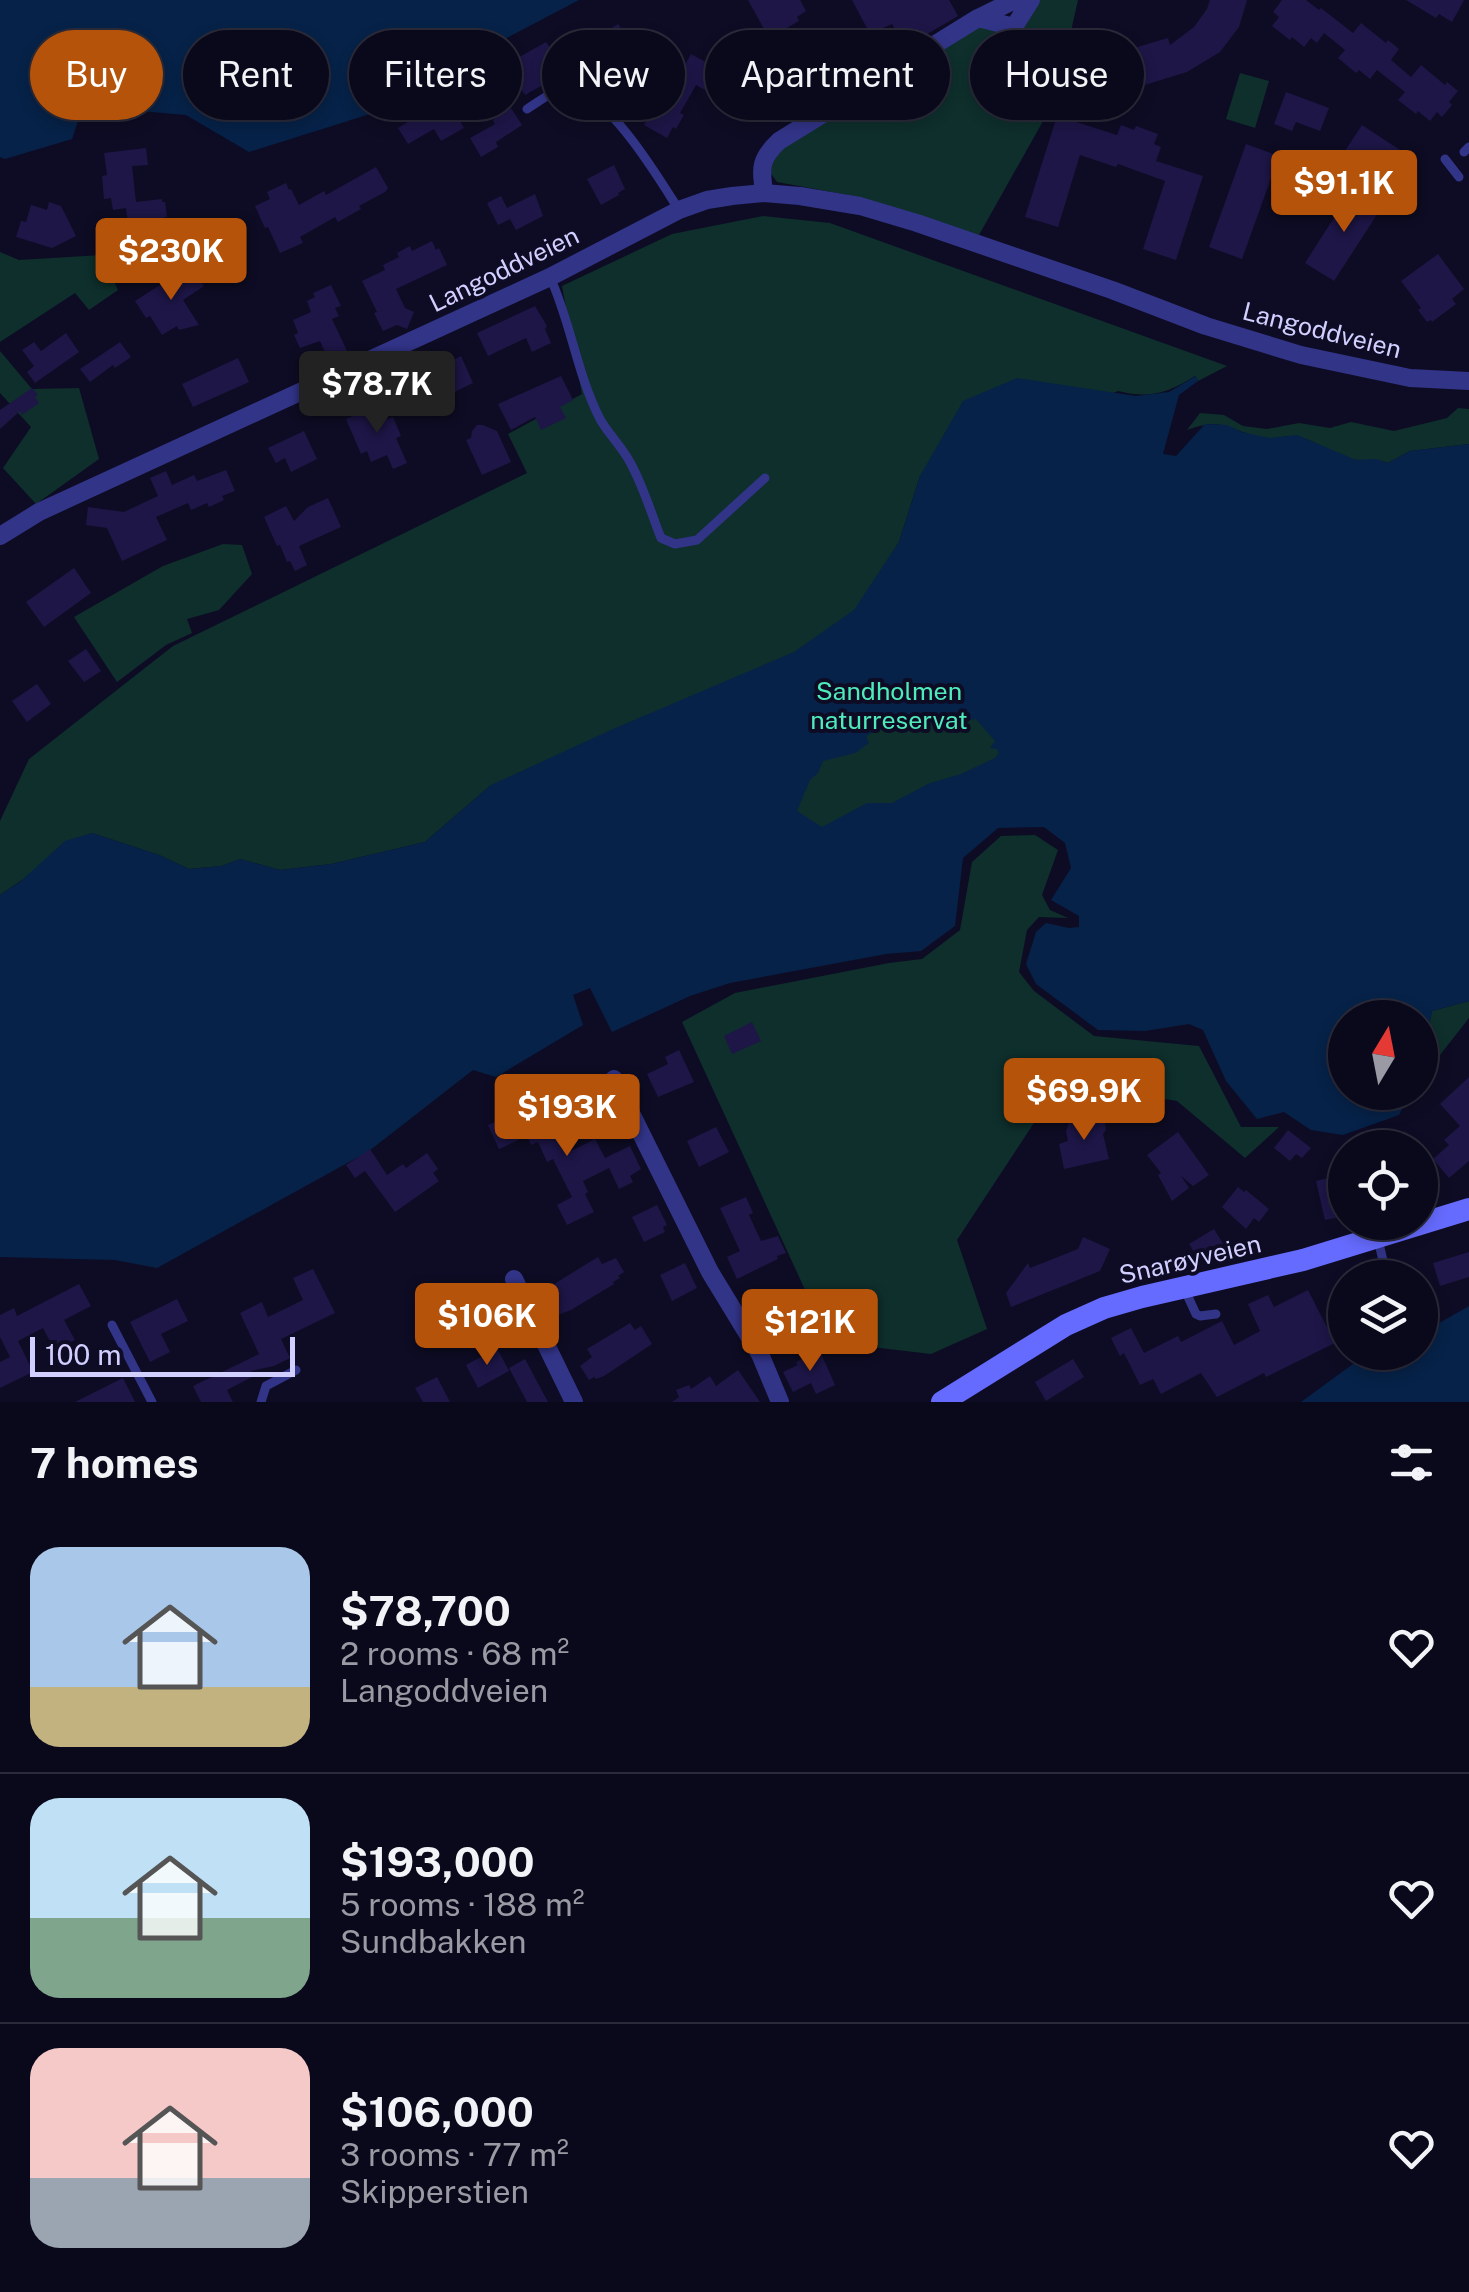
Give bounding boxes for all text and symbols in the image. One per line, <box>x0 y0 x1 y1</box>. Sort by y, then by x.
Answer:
chip: Buy <box>30 30 163 120</box>
chip: Rent <box>183 30 329 120</box>
chip: Filters <box>349 30 522 120</box>
chip: New <box>542 30 685 120</box>
chip: Apartment <box>705 30 950 120</box>
chip: House <box>970 30 1144 120</box>
pin: $91.1K <box>1263 150 1425 235</box>
text: $91.1K <box>1293 164 1395 201</box>
pin: $230K <box>101 218 241 303</box>
street label: Langoddveien <box>424 220 584 318</box>
text: $230K <box>118 232 224 269</box>
street label: Langoddveien <box>1239 296 1405 364</box>
pin: $78.7K <box>296 351 458 436</box>
text: $78.7K <box>321 365 433 402</box>
park label: Sandholmen naturreservat <box>810 676 968 735</box>
north arrow <box>1328 1000 1438 1110</box>
map controls <box>1328 1000 1438 1370</box>
pin: $69.9K <box>1003 1058 1165 1143</box>
text: $69.9K <box>1026 1072 1142 1109</box>
pin: $193K <box>497 1074 637 1159</box>
text: $193K <box>517 1088 617 1125</box>
button: locate <box>1328 1130 1438 1240</box>
street label: Snarøyveien <box>1116 1228 1264 1290</box>
button: layers <box>1328 1260 1438 1370</box>
pin: $106K <box>417 1283 557 1368</box>
pin: $121K <box>740 1289 880 1374</box>
text: $106K <box>437 1297 537 1334</box>
text: $121K <box>764 1303 856 1340</box>
scale bar <box>30 1332 295 1376</box>
text: 100 m <box>45 1338 122 1371</box>
icon: filters <box>1384 1435 1439 1490</box>
text: 7 homes <box>30 1438 199 1487</box>
text: $78,700 <box>340 1586 511 1635</box>
icon: home <box>110 1587 230 1707</box>
icon: heart <box>1384 1620 1439 1675</box>
text: 2 rooms · 68 m² <box>340 1635 569 1672</box>
text: Langoddveien <box>340 1672 548 1709</box>
text: $193,000 <box>340 1837 535 1886</box>
icon: home <box>110 1838 230 1958</box>
icon: heart <box>1384 1871 1439 1926</box>
text: 5 rooms · 188 m² <box>340 1886 584 1923</box>
text: Sundbakken <box>340 1923 526 1960</box>
text: $106,000 <box>340 2087 534 2136</box>
icon: home <box>110 2088 230 2208</box>
icon: heart <box>1384 2121 1439 2176</box>
text: 3 rooms · 77 m² <box>340 2136 569 2173</box>
text: Skipperstien <box>340 2173 529 2210</box>

